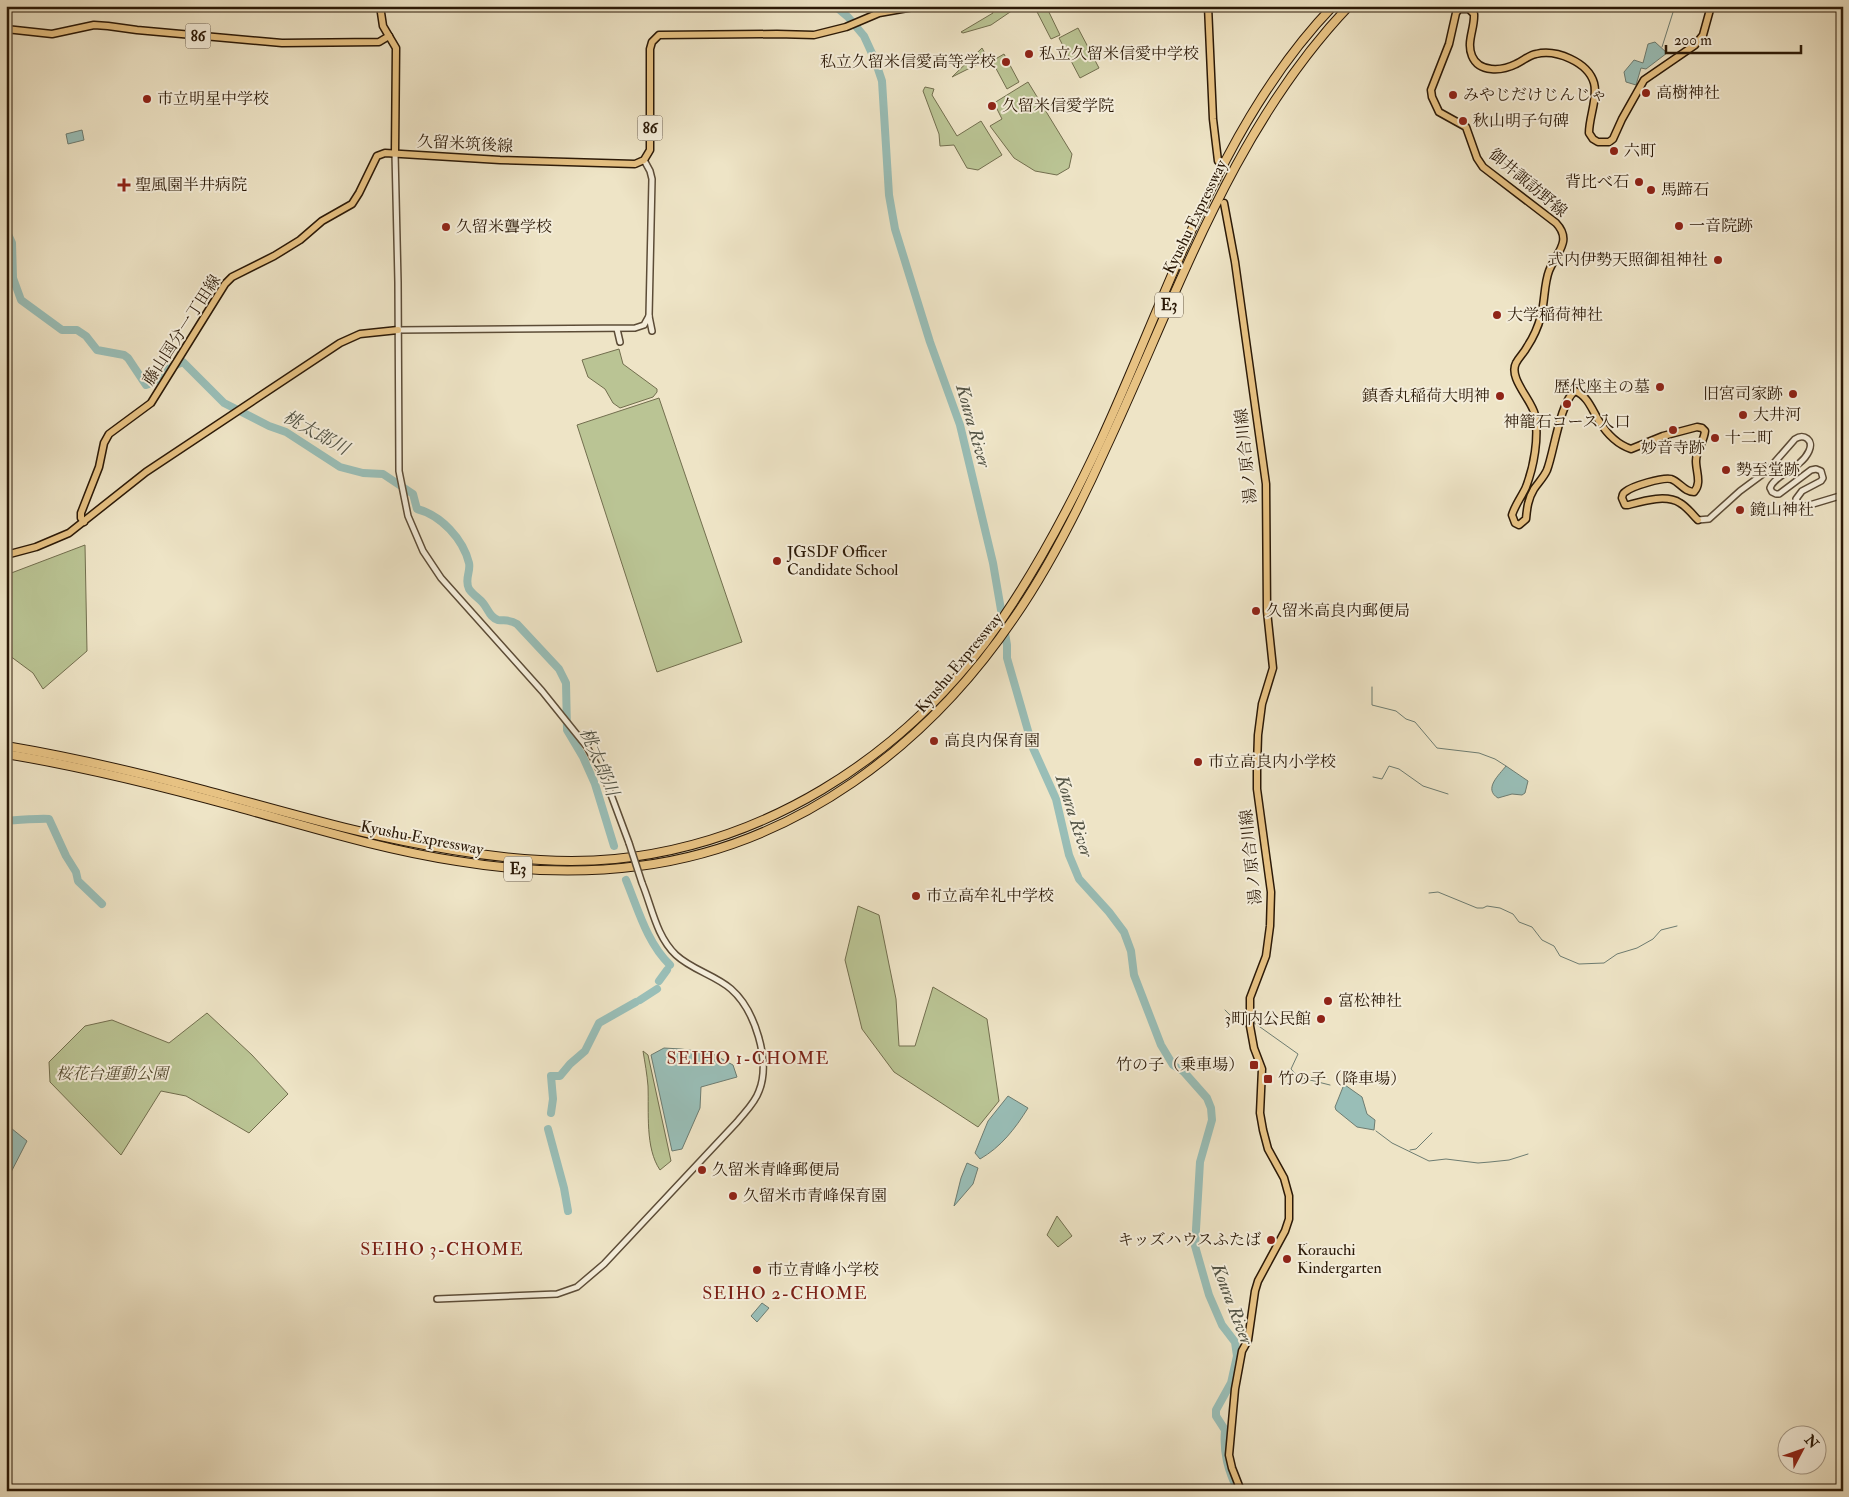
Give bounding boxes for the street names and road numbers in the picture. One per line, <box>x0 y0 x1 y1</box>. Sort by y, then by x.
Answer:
road number: 86 <box>186 24 210 48</box>
road number: 86 <box>638 116 662 140</box>
street label: 久留米筑後線 <box>417 132 513 156</box>
street label: 御井諏訪野線 <box>1485 144 1571 222</box>
street label: Kyushu Expressway <box>1159 156 1233 278</box>
street label: 藤山国分一丁田線 <box>139 271 225 389</box>
road number: E3 <box>1155 292 1183 318</box>
street label: 湯ノ原合川線 <box>1231 407 1261 505</box>
street label: Kyushu Expressway <box>911 608 1008 718</box>
street label: 湯ノ原合川線 <box>1236 808 1266 906</box>
street label: Kyushu Expressway <box>359 816 486 861</box>
road number: E3 <box>504 856 532 882</box>

